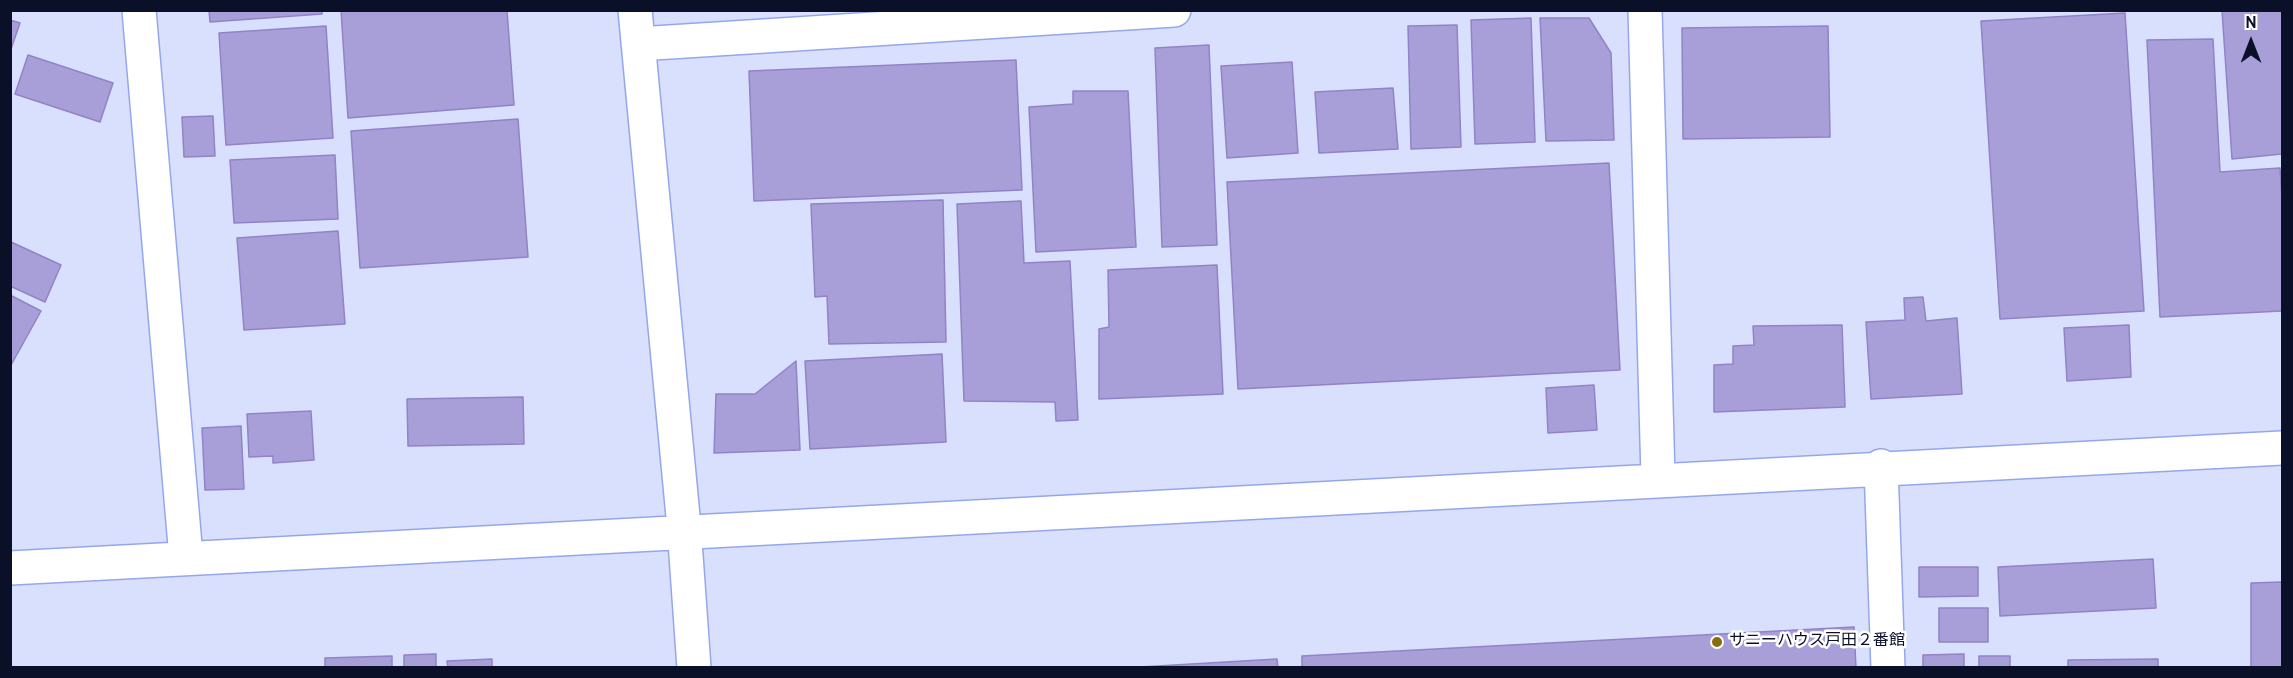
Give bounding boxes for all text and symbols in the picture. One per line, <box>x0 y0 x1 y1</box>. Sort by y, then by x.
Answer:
north arrow <box>2221 12 2281 72</box>
text: N <box>2245 14 2257 34</box>
place label: サニーハウス戸田２番館 <box>1729 632 1905 652</box>
marker: サニーハウス戸田２番館 <box>1710 635 1724 649</box>

